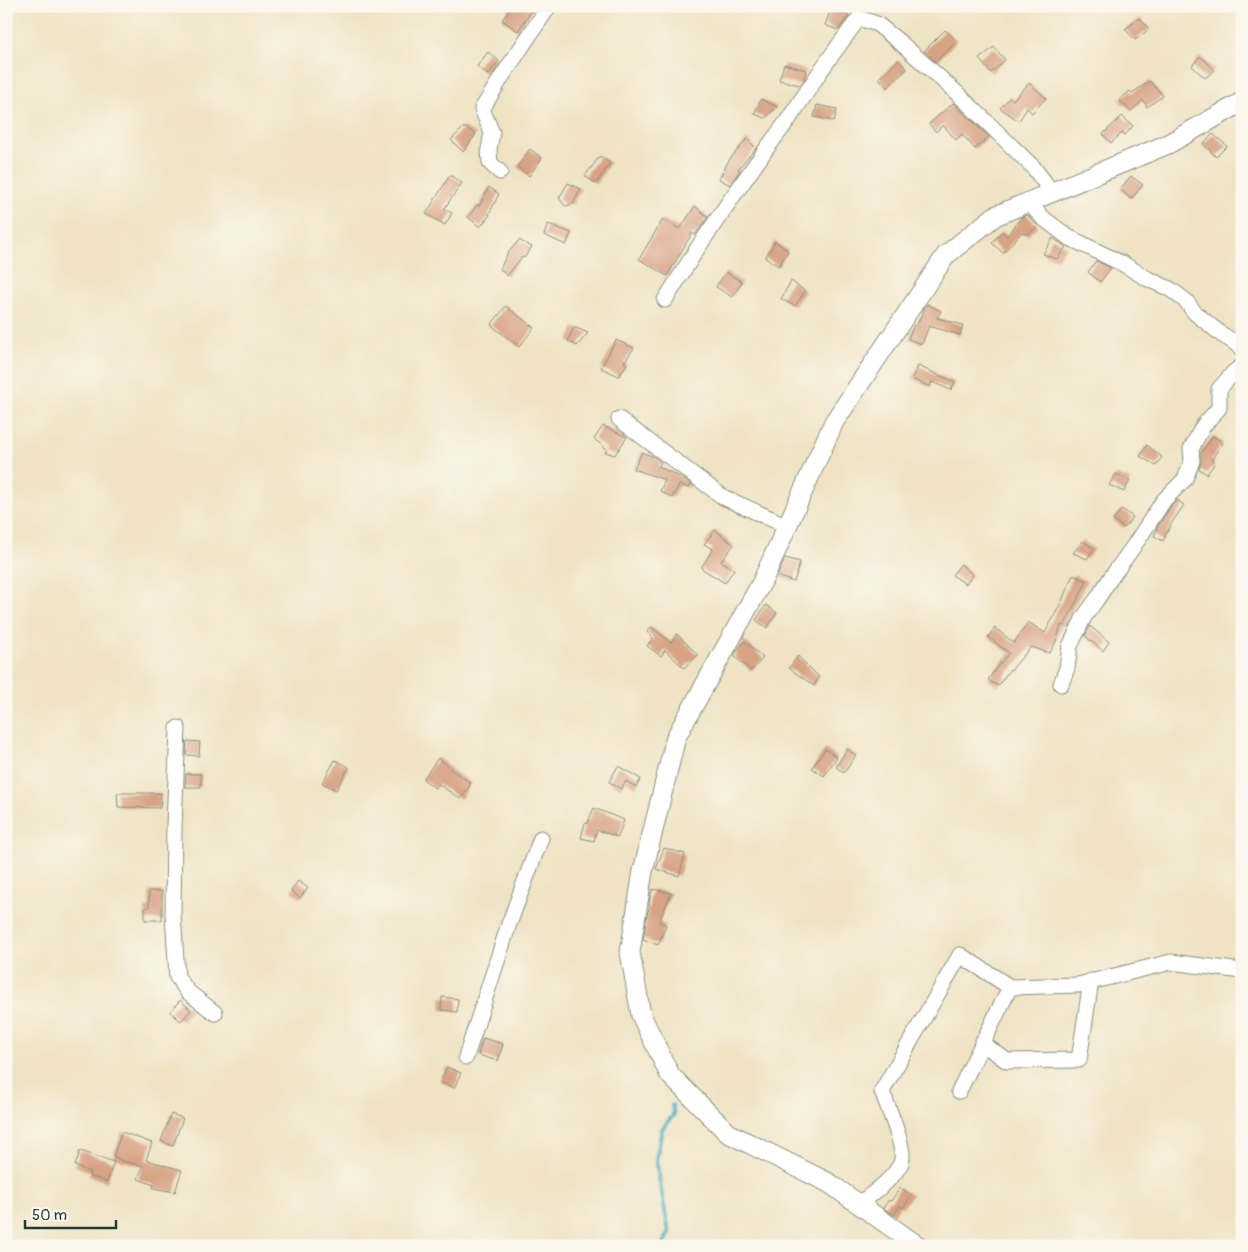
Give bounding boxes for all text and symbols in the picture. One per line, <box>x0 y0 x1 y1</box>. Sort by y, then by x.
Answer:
scale bar <box>25 1197 116 1229</box>
text: 50 m <box>32 1206 67 1225</box>

